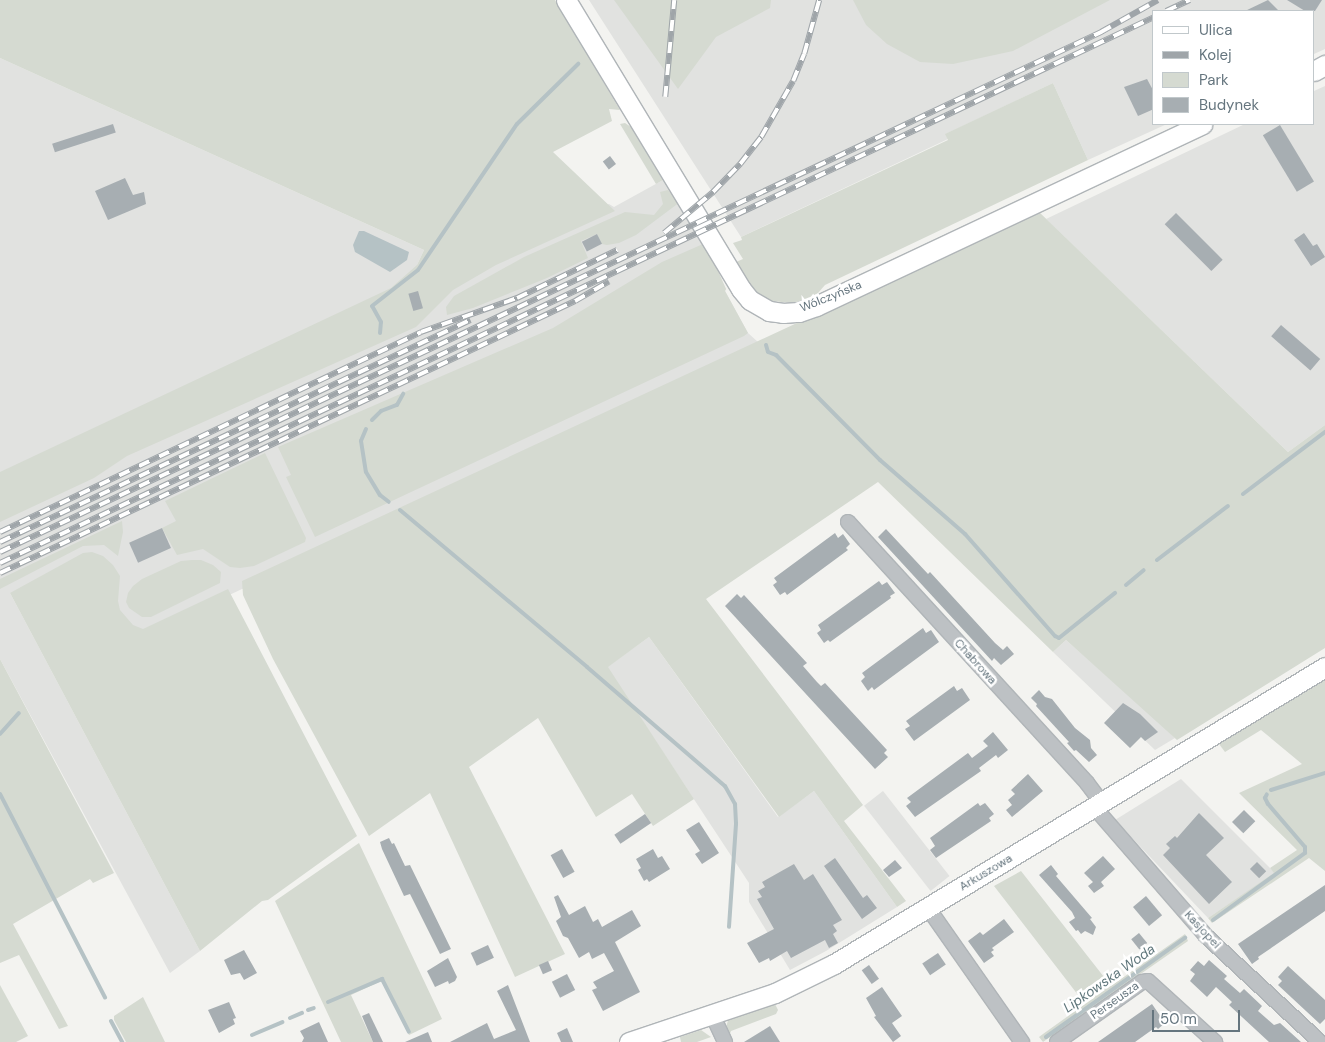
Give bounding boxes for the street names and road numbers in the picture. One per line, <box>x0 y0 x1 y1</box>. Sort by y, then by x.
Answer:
street label: Wólczyńska <box>798 278 864 316</box>
street label: Chabrowa <box>951 636 999 688</box>
street label: Arkuszowa <box>957 852 1015 894</box>
street label: Kasjopei <box>1181 908 1223 952</box>
street label: Perseusza <box>1088 979 1142 1023</box>

